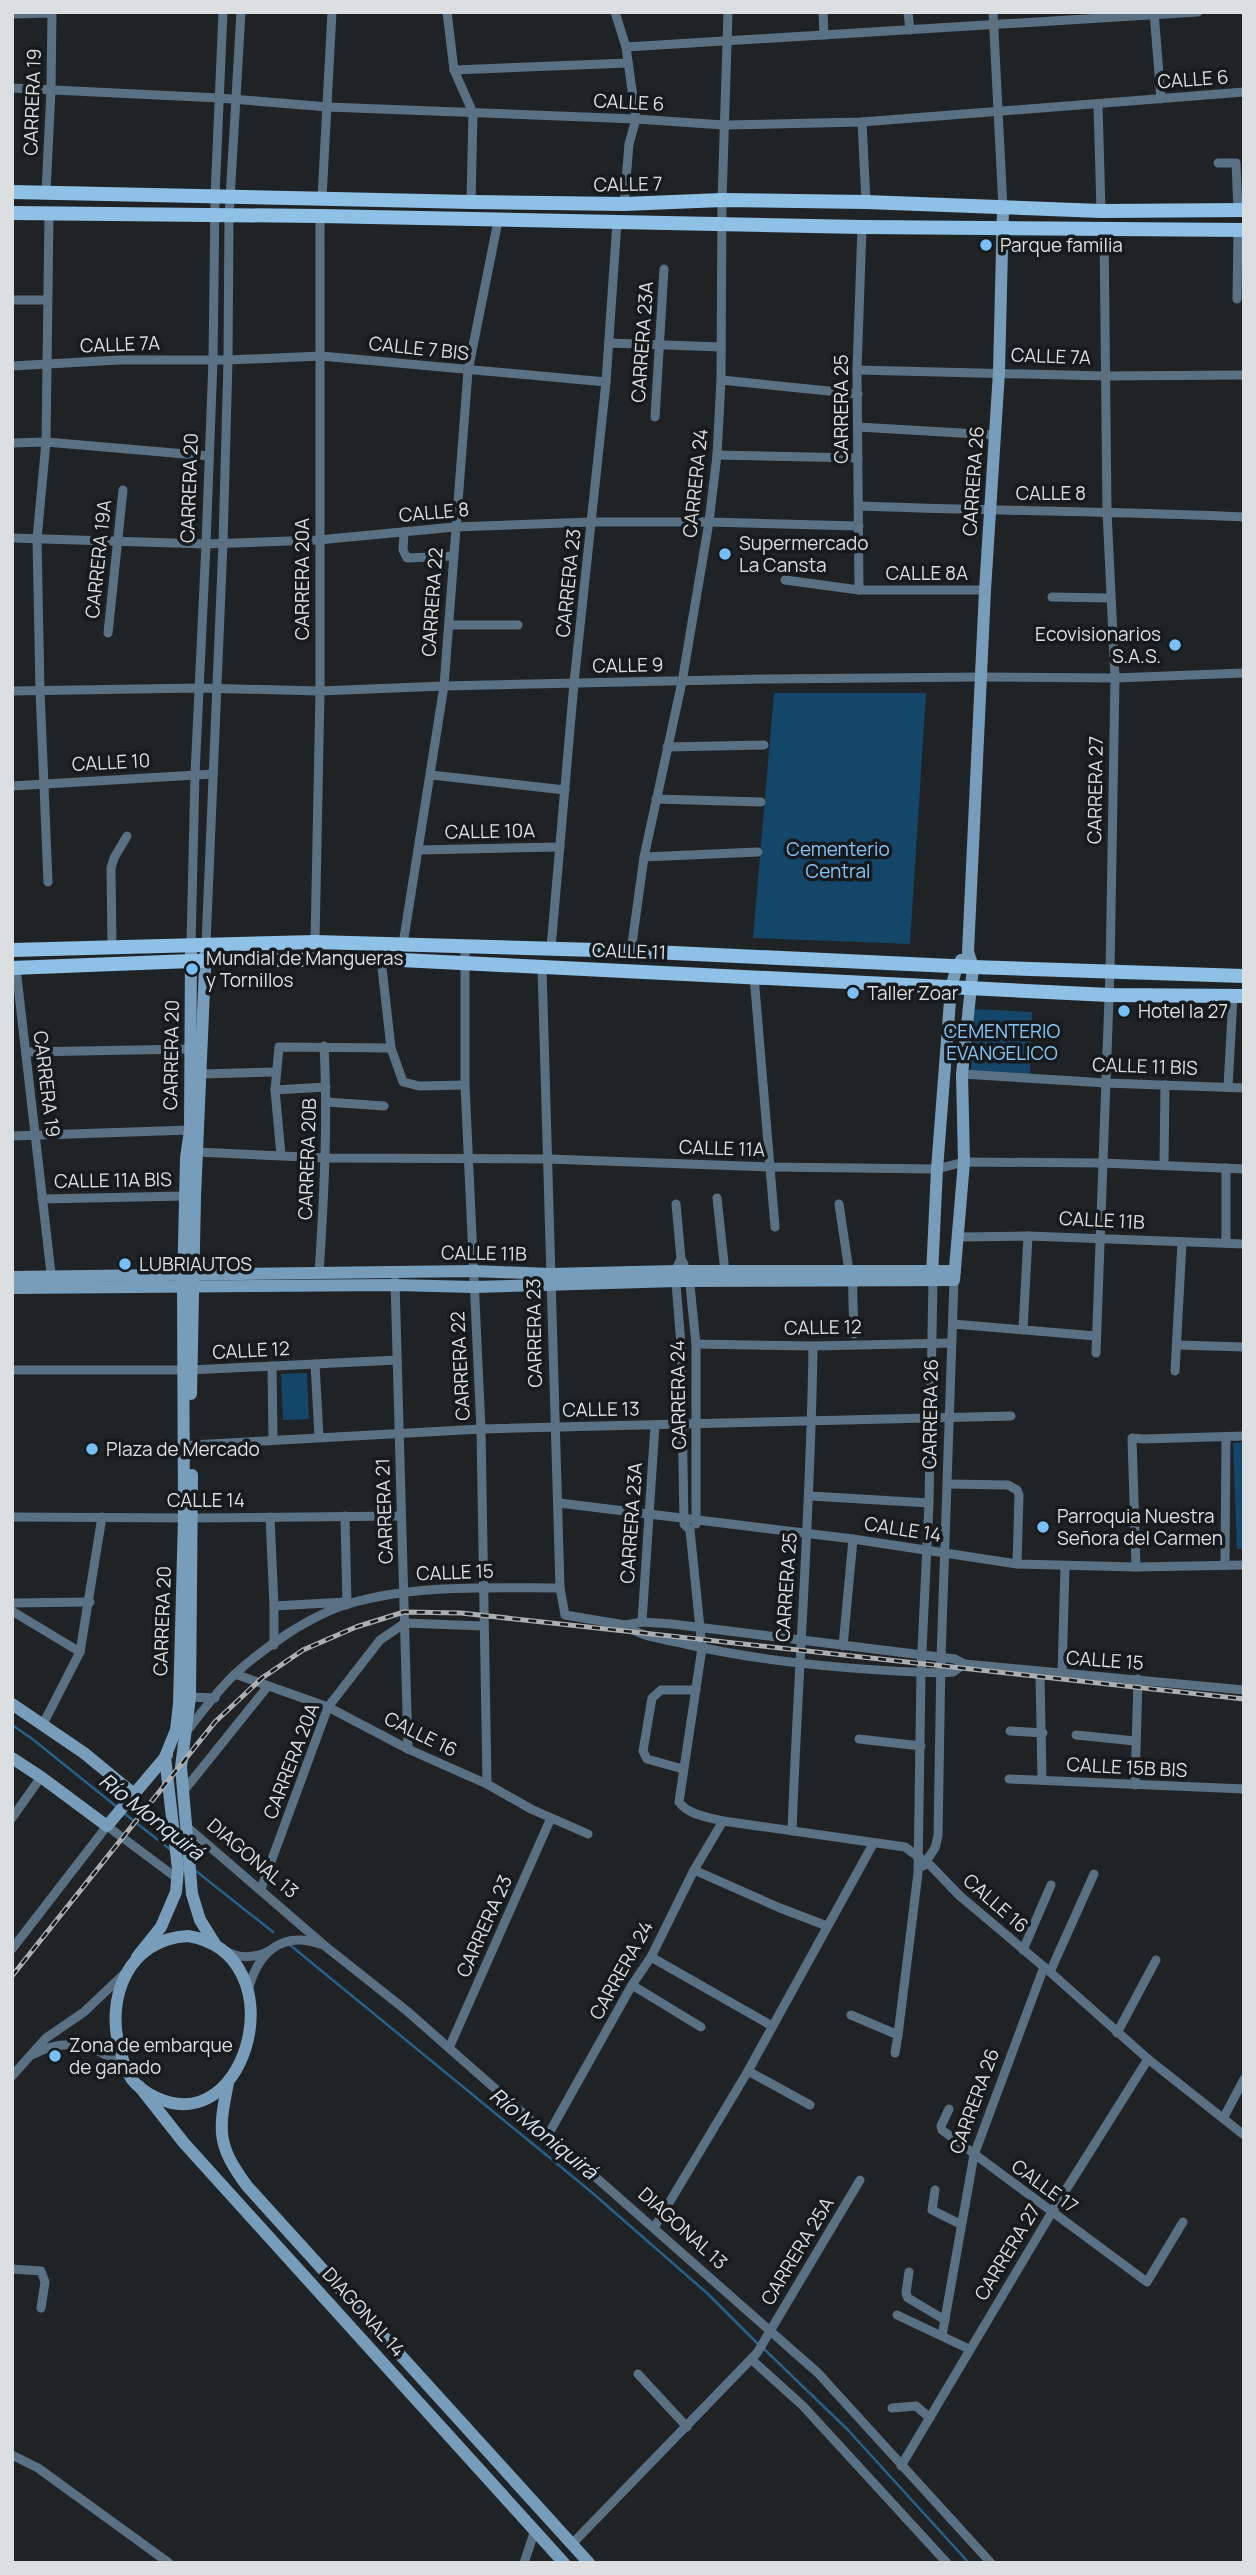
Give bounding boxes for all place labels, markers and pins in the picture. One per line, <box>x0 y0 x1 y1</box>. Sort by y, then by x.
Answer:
place label: Parque familia <box>1000 232 1123 258</box>
marker: Parque familia <box>978 237 994 253</box>
place label: Supermercado La Cansta <box>739 530 869 578</box>
marker: Supermercado La Cansta <box>717 546 733 562</box>
place label: Ecovisionarios S.A.S. <box>1035 621 1161 669</box>
marker: Ecovisionarios S.A.S. <box>1167 637 1183 653</box>
place label: Mundial de Mangueras y Tornillos <box>206 945 404 993</box>
marker: Mundial de Mangueras y Tornillos <box>184 961 200 977</box>
place label: Taller Zoar <box>867 980 959 1006</box>
marker: Taller Zoar <box>845 985 861 1001</box>
place label: Hotel la 27 <box>1138 998 1228 1024</box>
marker: Hotel la 27 <box>1116 1003 1132 1019</box>
place label: LUBRIAUTOS <box>139 1251 252 1277</box>
marker: LUBRIAUTOS <box>117 1256 133 1272</box>
place label: Plaza de Mercado <box>106 1436 260 1462</box>
marker: Plaza de Mercado <box>84 1441 100 1457</box>
place label: Parroquia Nuestra Señora del Carmen <box>1057 1503 1223 1551</box>
marker: Parroquia Nuestra Señora del Carmen <box>1035 1519 1051 1535</box>
place label: Zona de embarque de ganado <box>69 2032 233 2080</box>
marker: Zona de embarque de ganado <box>47 2048 63 2064</box>

